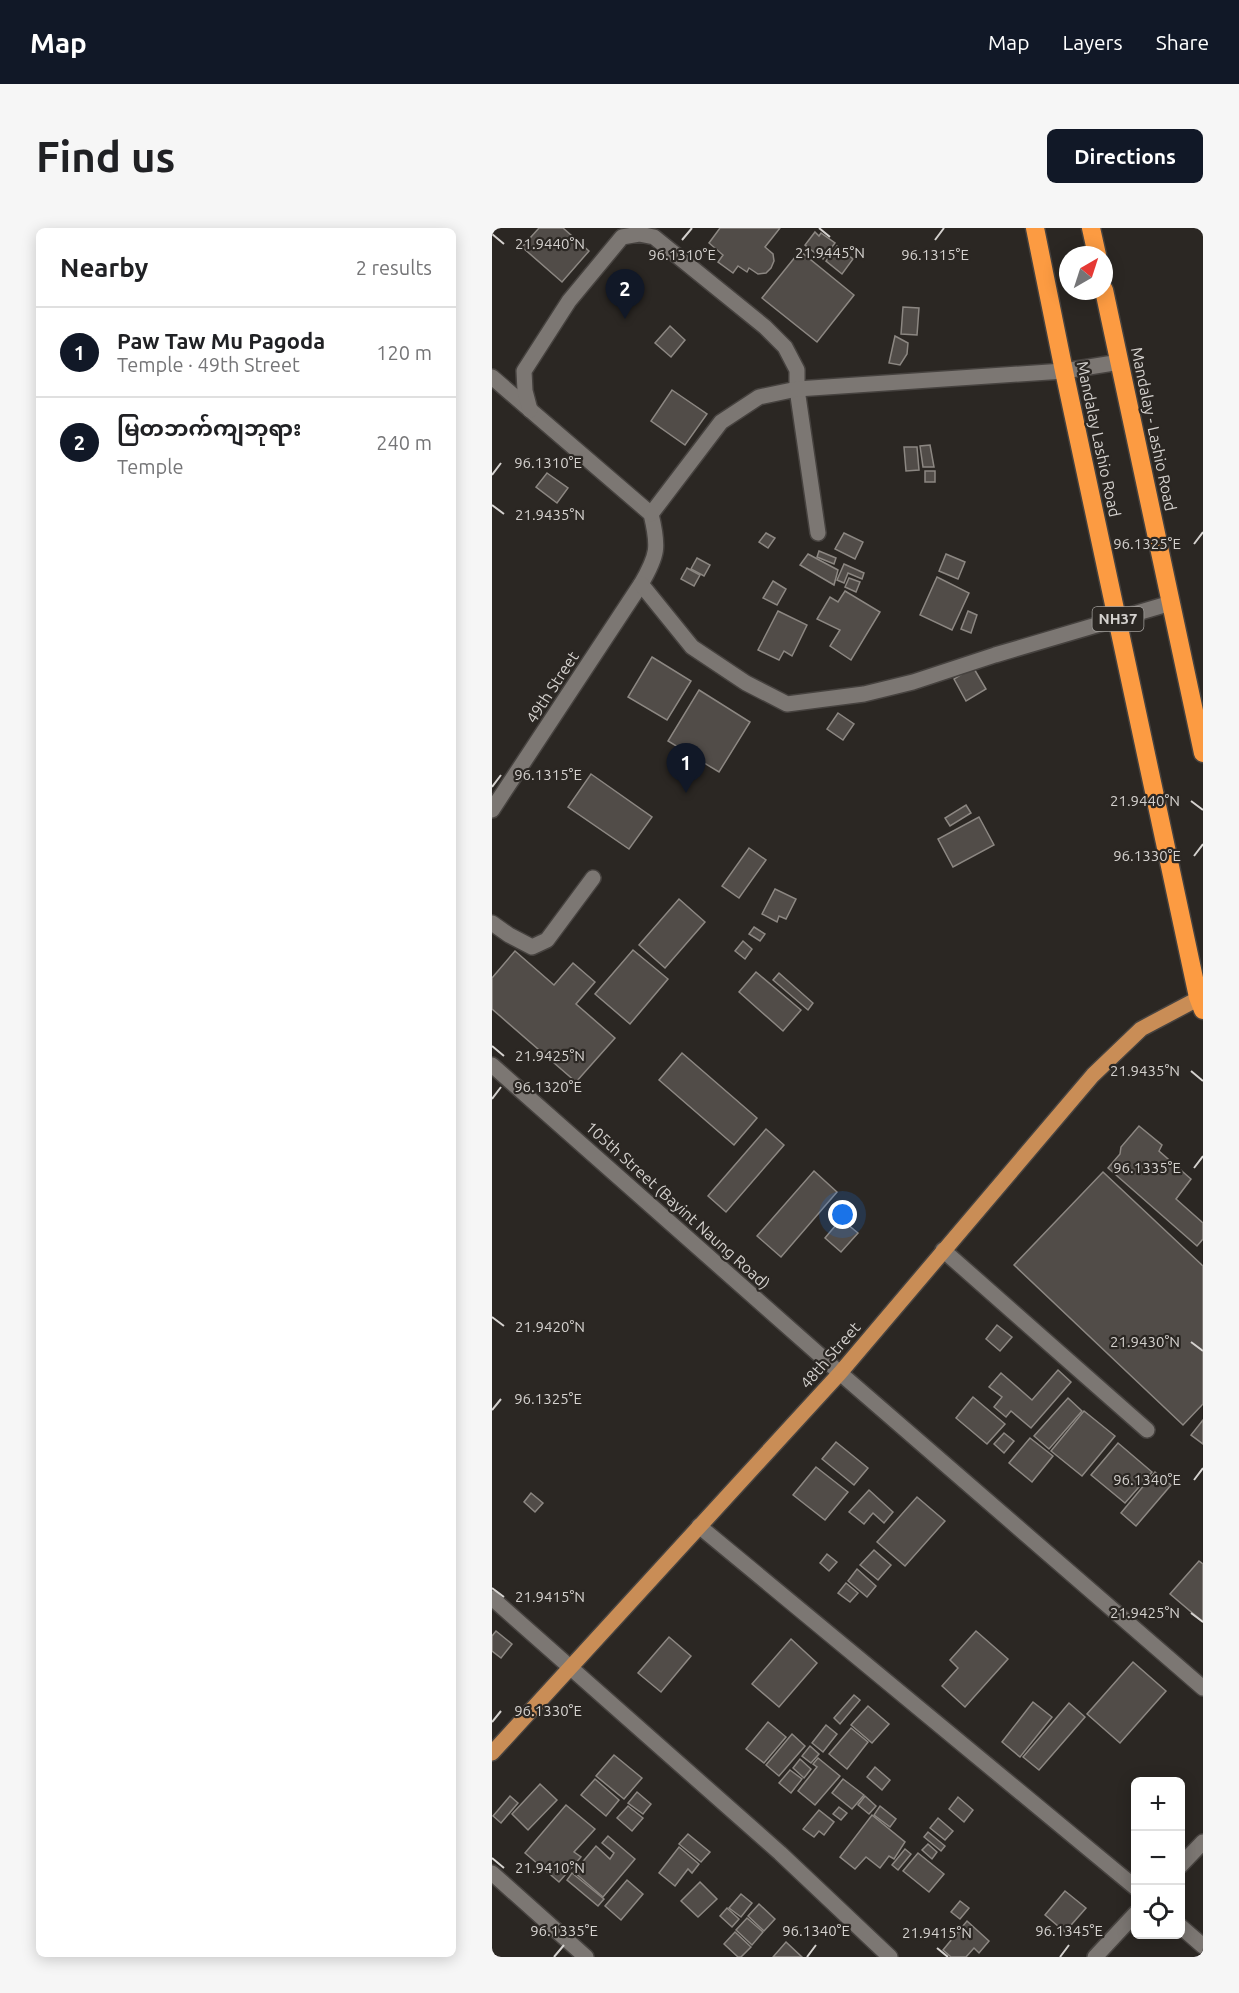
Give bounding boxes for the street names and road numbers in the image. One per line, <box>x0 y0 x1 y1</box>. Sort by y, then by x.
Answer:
street label: Mandalay - Lashio Road <box>1128 345 1180 513</box>
street label: Mandalay Lashio Road <box>1074 359 1124 519</box>
road number: NH37 <box>1092 607 1144 631</box>
street label: 49th Street <box>522 647 582 726</box>
street label: 105th Street (Bayint Naung Road) <box>582 1118 774 1293</box>
street label: 48th Street <box>796 1318 864 1392</box>

